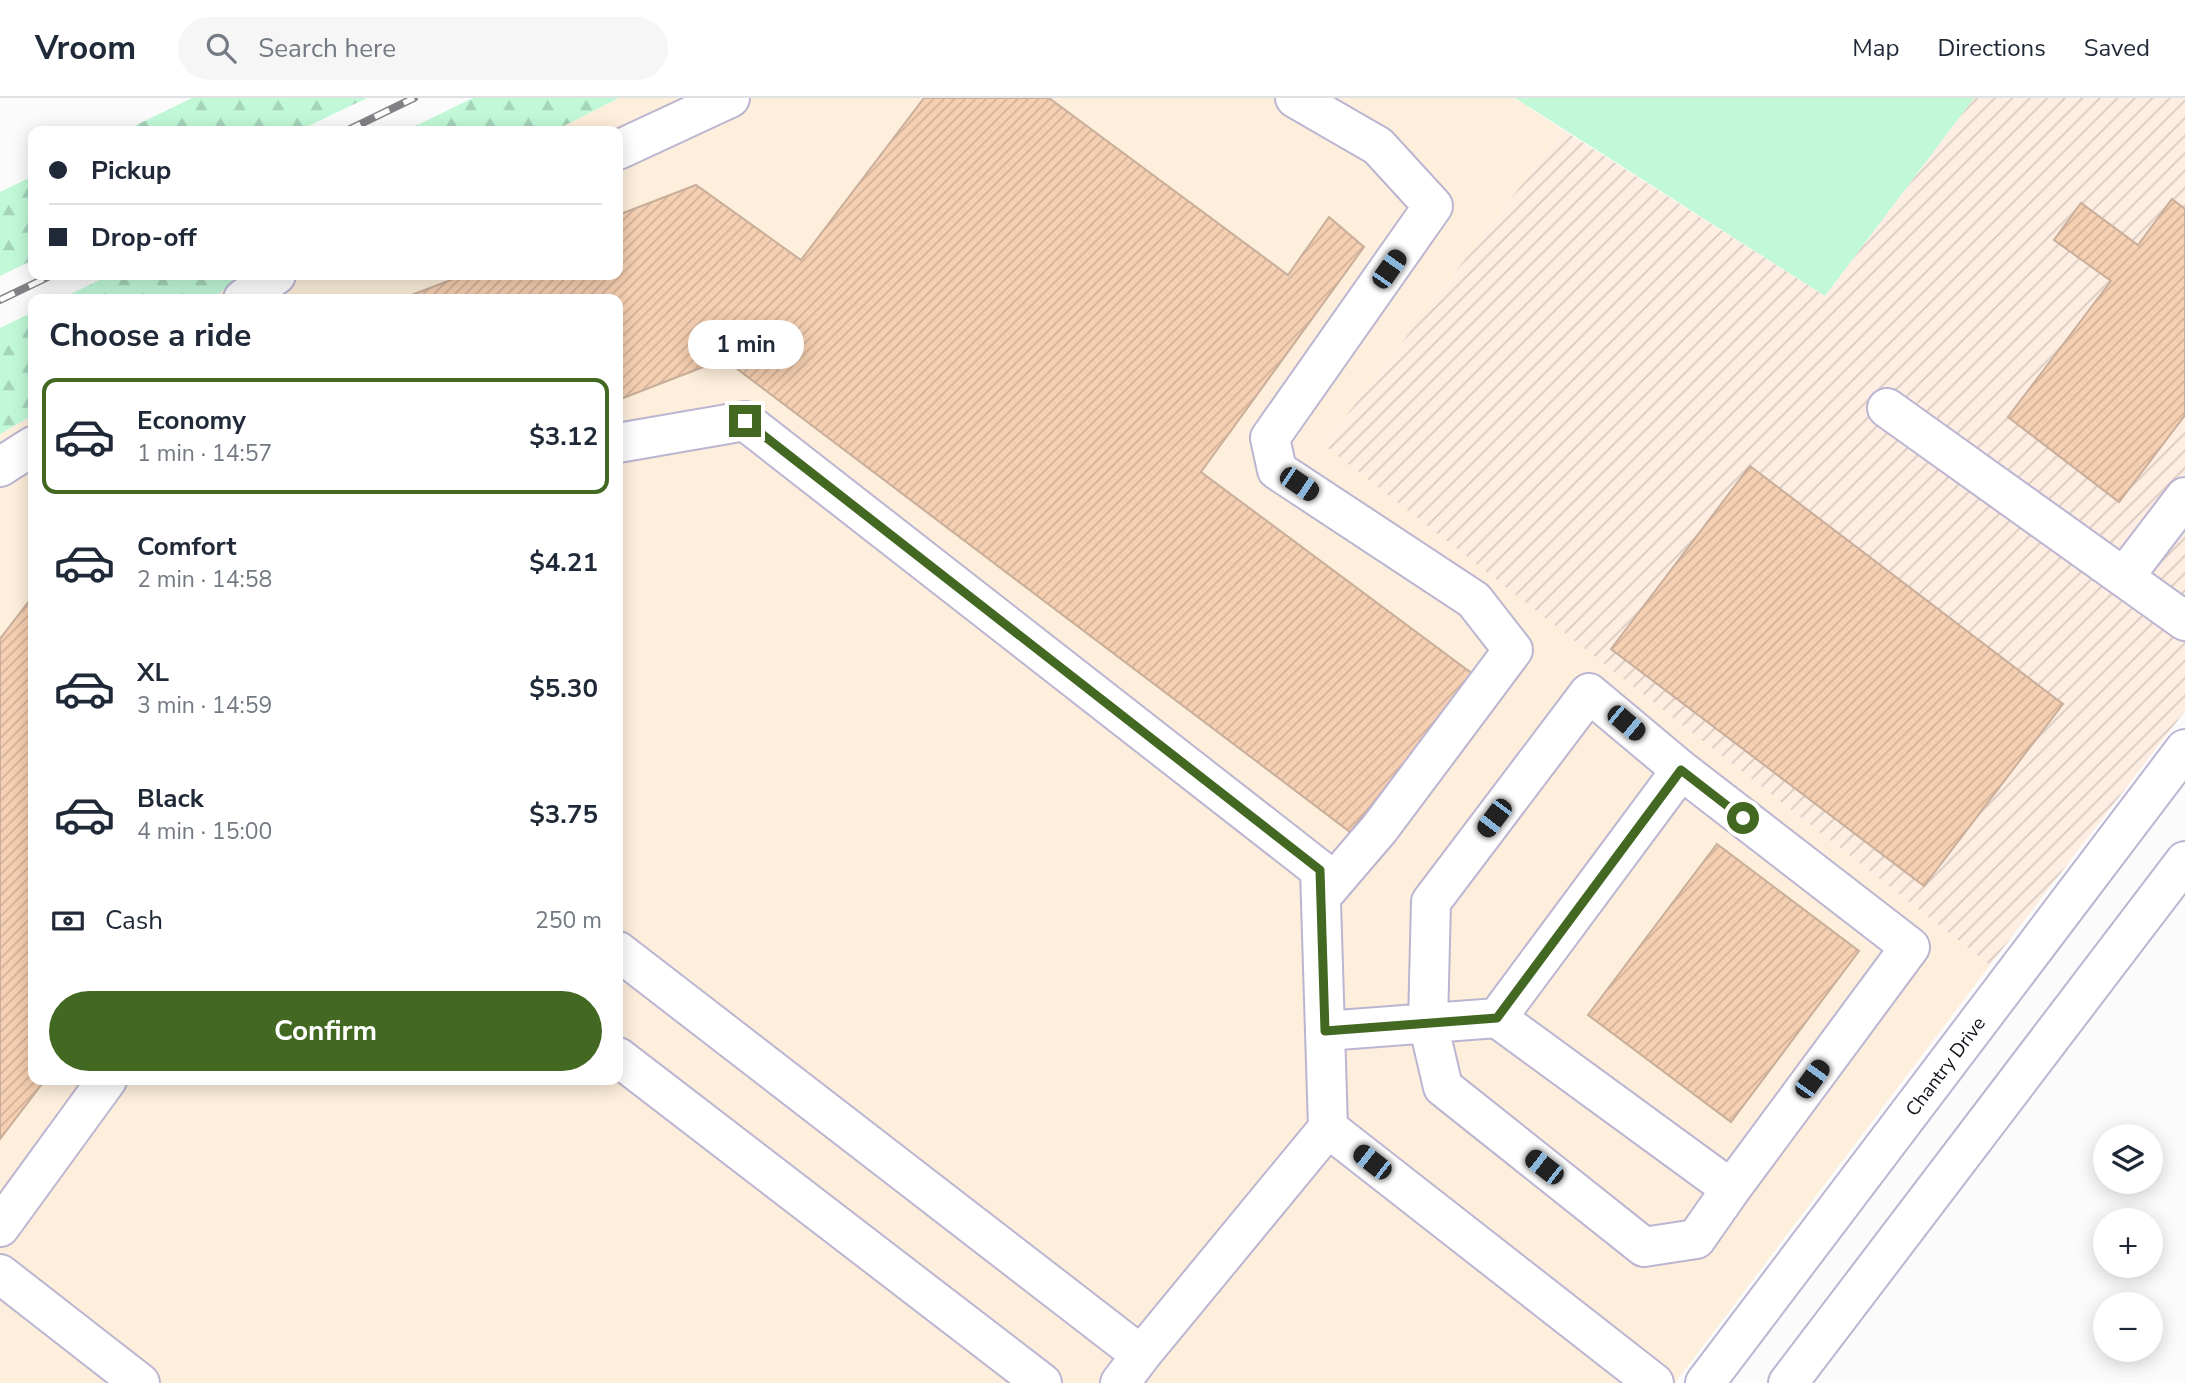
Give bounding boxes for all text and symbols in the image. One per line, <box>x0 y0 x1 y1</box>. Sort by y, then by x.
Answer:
search box <box>178 17 668 80</box>
text: Vroom <box>35 26 136 71</box>
icon: search <box>202 29 240 67</box>
text: Search here <box>258 31 396 66</box>
text: Map <box>1852 32 1899 64</box>
text: Directions <box>1937 32 2046 64</box>
text: Saved <box>2084 32 2150 64</box>
text: Pickup <box>91 153 171 188</box>
text: Drop-off <box>91 220 197 255</box>
car <box>1369 246 1410 292</box>
text: Choose a ride <box>49 314 251 357</box>
callout: 1 min <box>687 320 803 368</box>
text: 1 min <box>716 329 776 360</box>
text: Economy <box>137 403 246 438</box>
icon: car <box>53 405 116 468</box>
route end <box>729 405 761 437</box>
text: $3.12 <box>529 419 598 454</box>
text: 1 min · 14:57 <box>137 438 272 469</box>
car <box>1276 464 1323 504</box>
text: Comfort <box>137 529 237 564</box>
icon: car <box>53 531 116 594</box>
text: $4.21 <box>529 545 598 580</box>
text: 2 min · 14:58 <box>137 564 272 595</box>
text: XL <box>137 655 169 690</box>
icon: car <box>53 657 116 720</box>
text: $5.30 <box>529 671 598 706</box>
text: 3 min · 14:59 <box>137 690 272 721</box>
car <box>1604 701 1649 745</box>
text: Black <box>137 781 204 816</box>
icon: car <box>53 783 116 846</box>
car <box>1473 795 1516 841</box>
text: $3.75 <box>529 797 598 832</box>
route start <box>1727 802 1759 834</box>
text: 4 min · 15:00 <box>137 816 272 847</box>
icon: cash <box>49 902 87 940</box>
text: Cash <box>105 903 163 938</box>
text: 250 m <box>535 905 602 936</box>
button: Confirm <box>49 991 602 1071</box>
street label: Chantry Drive <box>1900 1012 1992 1122</box>
car <box>1792 1056 1833 1102</box>
map controls <box>2093 1124 2163 1362</box>
button: layers <box>2093 1124 2163 1194</box>
car <box>1349 1141 1396 1183</box>
car <box>1521 1146 1568 1188</box>
button: + <box>2093 1208 2163 1278</box>
button: − <box>2093 1292 2163 1362</box>

